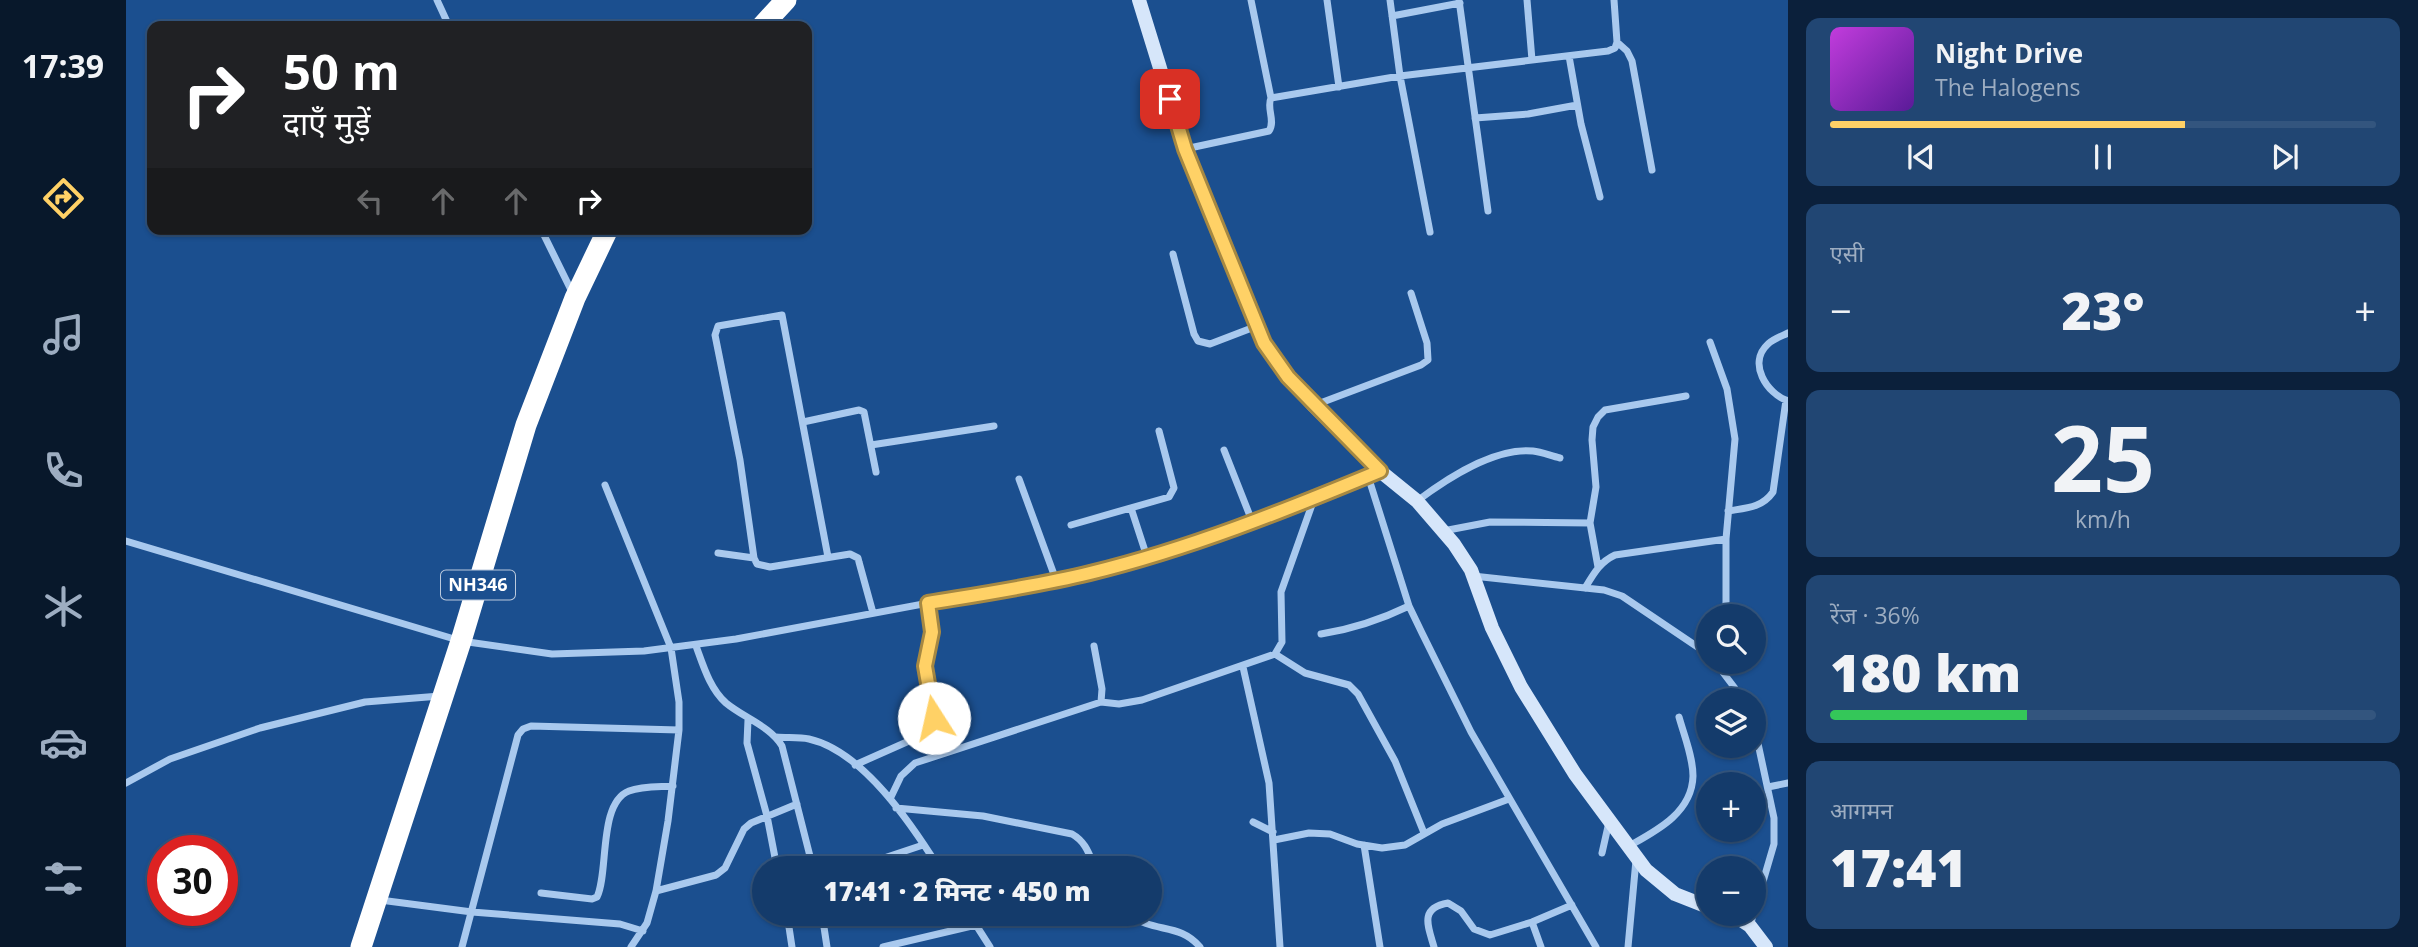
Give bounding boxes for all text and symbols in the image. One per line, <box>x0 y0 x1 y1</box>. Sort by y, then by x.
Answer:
text: Night Drive <box>1935 35 2083 71</box>
text: 50 m <box>283 38 400 104</box>
text: 17:39 <box>22 44 104 87</box>
icon: right <box>168 49 259 140</box>
pin <box>1140 69 1200 129</box>
text: The Halogens <box>1935 71 2081 103</box>
icon: arrive <box>1151 80 1189 118</box>
text: दाएँ मुड़ें <box>283 101 371 144</box>
icon: previous <box>1902 138 1940 176</box>
icon: pause <box>2084 138 2122 176</box>
icon: next <box>2266 138 2304 176</box>
icon: directions <box>39 174 88 223</box>
icon: left <box>351 182 389 220</box>
icon: ahead <box>424 182 462 220</box>
icon: ahead <box>497 182 535 220</box>
icon: right <box>570 182 608 220</box>
text: एसी <box>1830 237 1864 269</box>
text: 23° <box>2062 274 2144 345</box>
text: − <box>1830 284 1852 336</box>
text: + <box>2354 284 2376 336</box>
icon: music <box>39 310 88 359</box>
text: 25 <box>2051 395 2155 519</box>
icon: phone <box>39 446 88 495</box>
text: km/h <box>2075 503 2131 535</box>
road number: NH346 <box>441 570 515 600</box>
icon: climate <box>39 582 88 631</box>
text: रेंज · 36% <box>1830 599 1920 631</box>
map controls <box>1696 604 1766 926</box>
button: search <box>1696 604 1766 674</box>
text: 180 km <box>1830 636 2021 707</box>
position arrow <box>897 681 971 755</box>
button: layers <box>1696 688 1766 758</box>
icon: car <box>39 718 88 767</box>
button: + <box>1696 772 1766 842</box>
text: आगमन <box>1830 794 1893 826</box>
text: 17:41 <box>1830 831 1967 902</box>
speed limit sign: 30 <box>147 835 238 926</box>
icon: filters <box>39 854 88 903</box>
button: − <box>1696 856 1766 926</box>
text: 17:41 · 2 मिनट · 450 m <box>824 873 1090 909</box>

